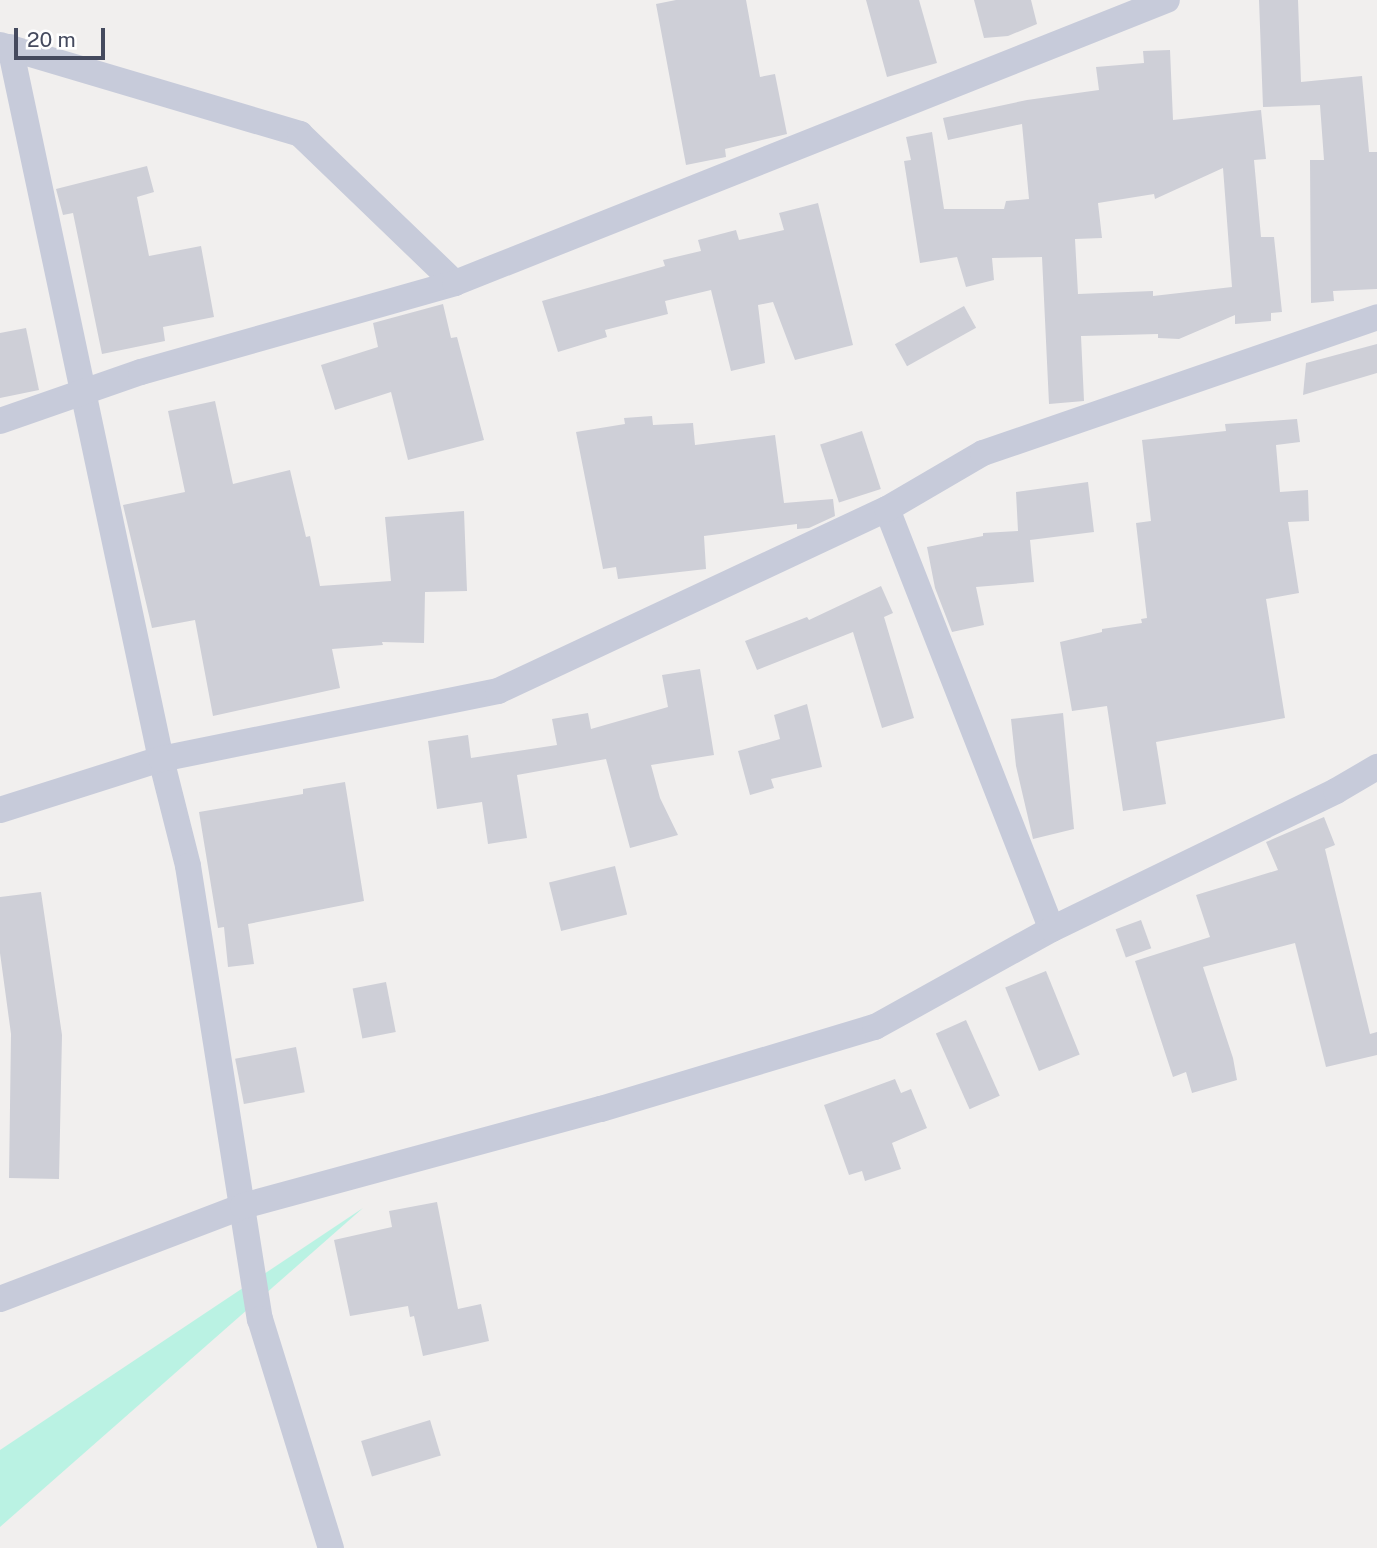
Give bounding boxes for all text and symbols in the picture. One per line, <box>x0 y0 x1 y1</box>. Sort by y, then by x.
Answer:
scale bar <box>18 14 108 58</box>
text: 20 m <box>27 27 76 52</box>

